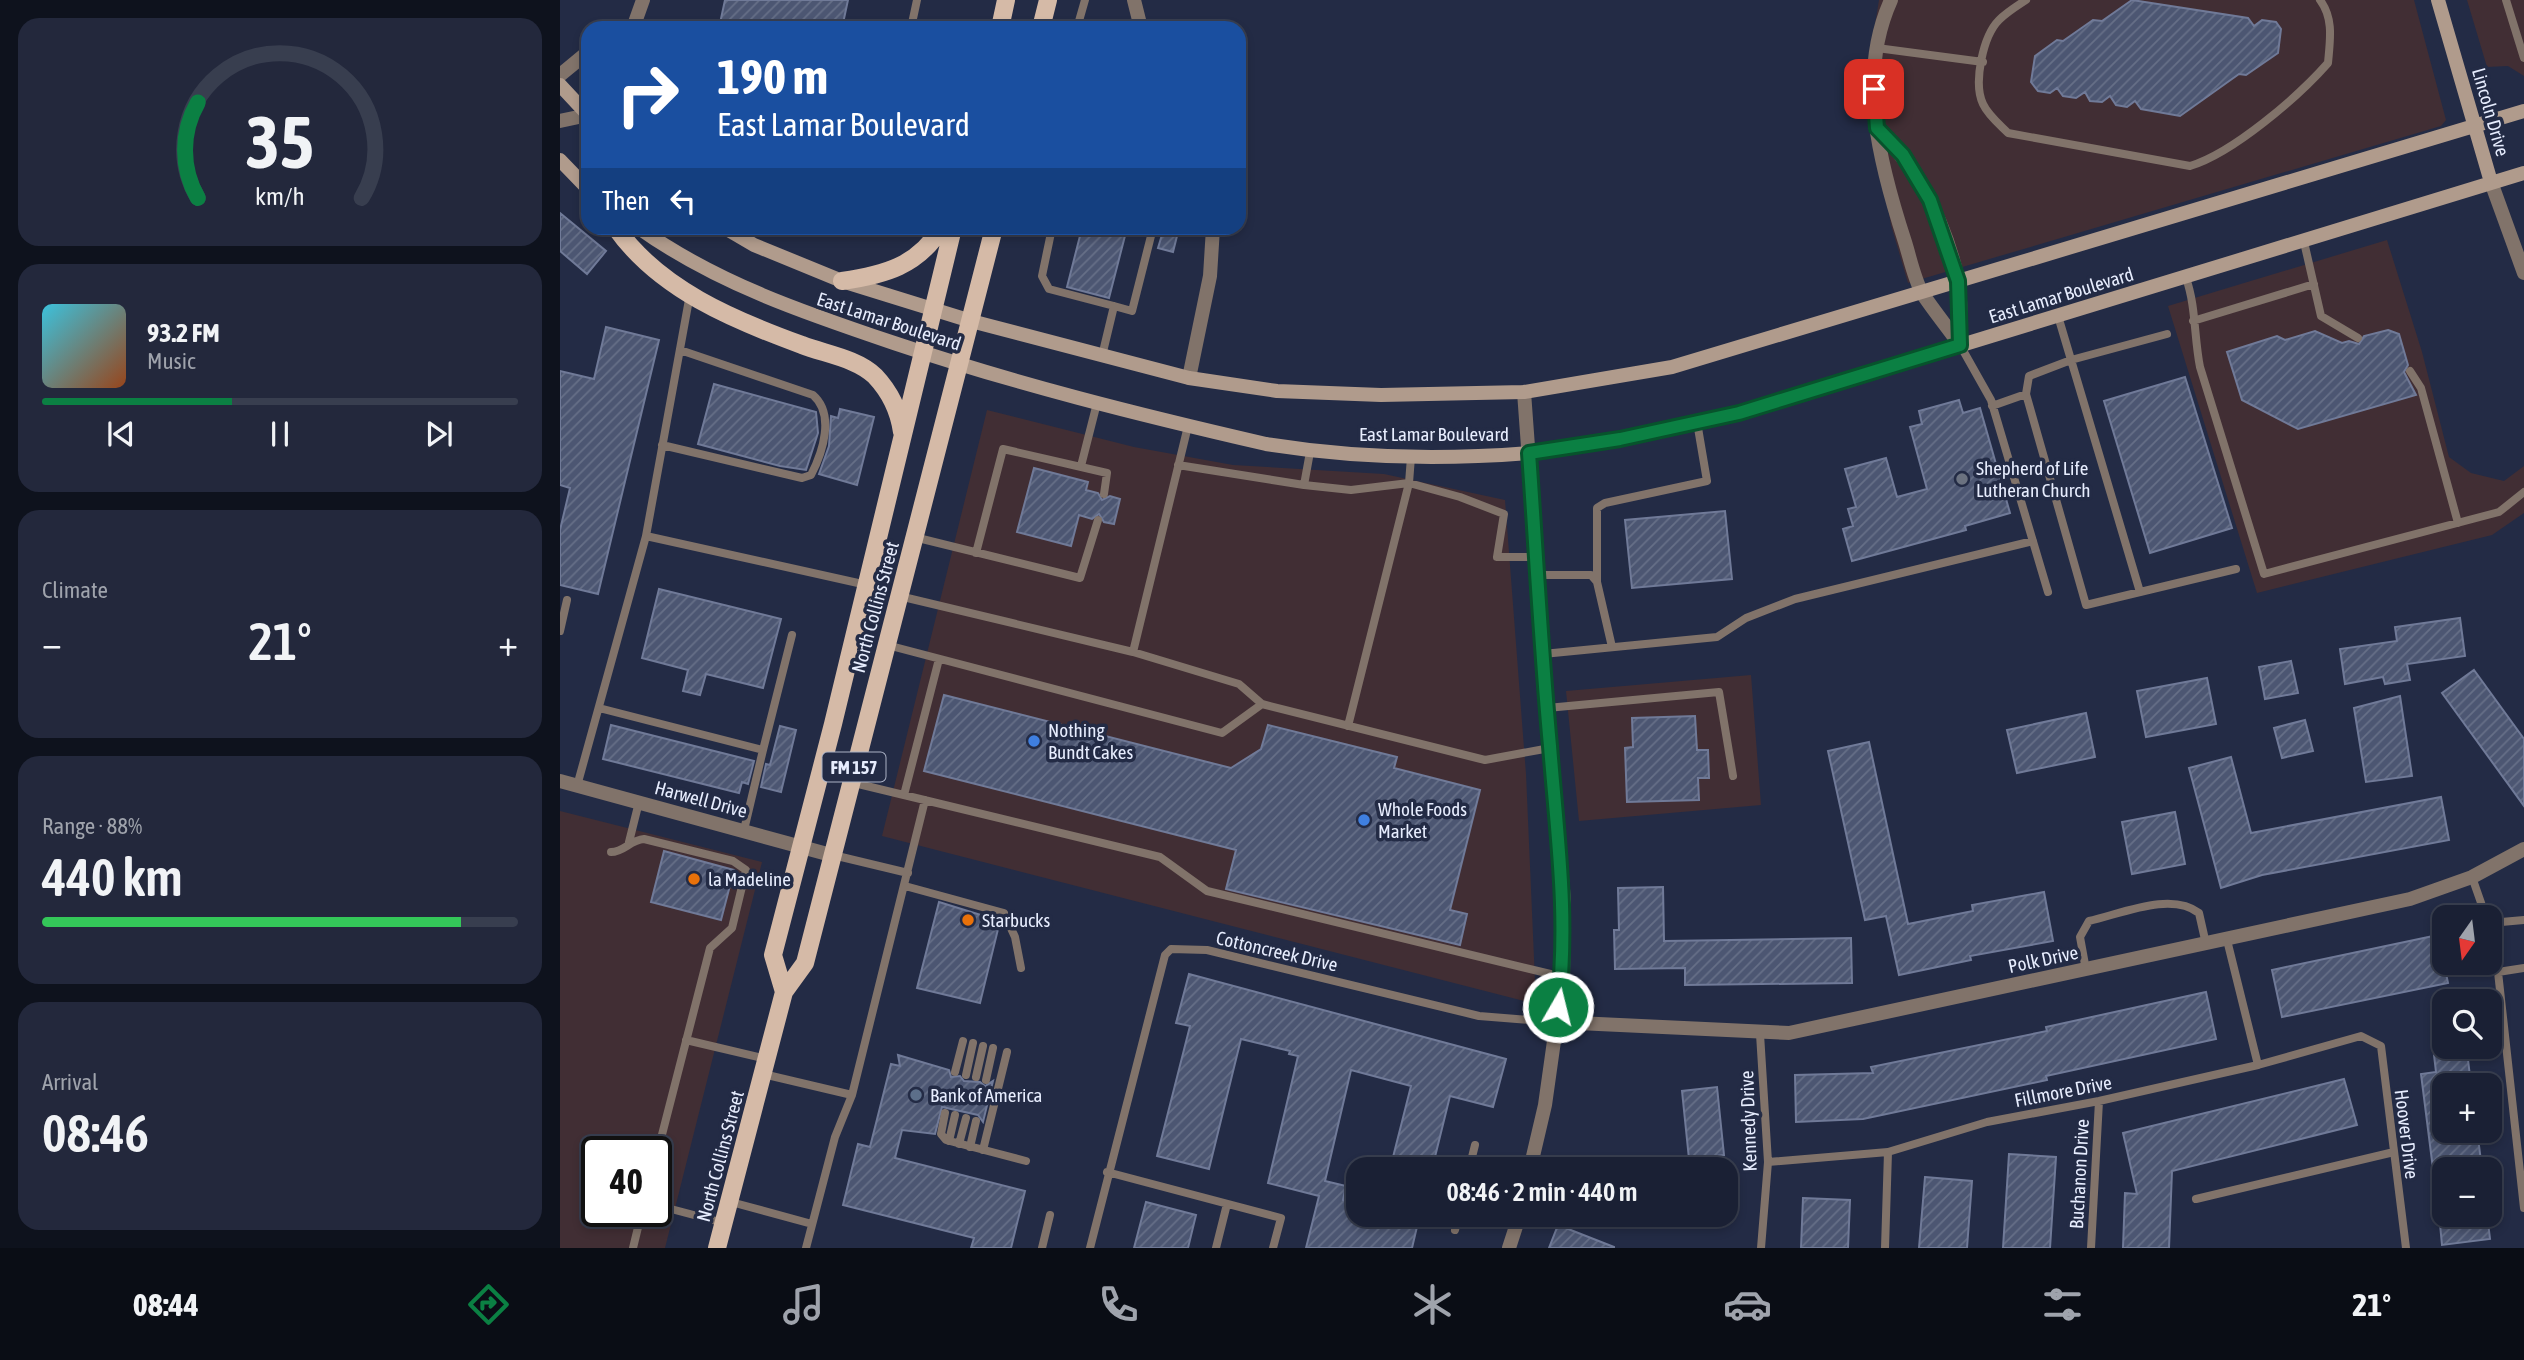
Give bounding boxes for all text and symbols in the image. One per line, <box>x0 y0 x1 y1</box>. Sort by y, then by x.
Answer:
text: 190 m <box>717 48 828 104</box>
icon: right <box>602 49 693 140</box>
pin <box>1844 59 1904 119</box>
street label: Lincoln Drive <box>2468 65 2514 159</box>
icon: arrive <box>1855 70 1893 108</box>
text: 35 <box>246 100 314 183</box>
text: East Lamar Boulevard <box>717 106 970 143</box>
text: km/h <box>255 182 305 210</box>
icon: left <box>664 182 702 220</box>
text: Then <box>602 186 650 216</box>
street label: East Lamar Boulevard <box>1986 263 2136 327</box>
street label: East Lamar Boulevard <box>814 287 964 355</box>
text: 93.2 FM <box>147 318 220 348</box>
text: Music <box>147 348 195 374</box>
icon: previous <box>102 415 140 453</box>
icon: pause <box>261 415 299 453</box>
icon: next <box>420 415 458 453</box>
street label: East Lamar Boulevard <box>1359 423 1509 445</box>
place label: Shepherd of Life Lutheran Church <box>1976 457 2091 501</box>
marker: Shepherd of Life Lutheran Church <box>1954 471 1970 487</box>
street label: North Collins Street <box>847 539 903 675</box>
text: Climate <box>42 577 108 603</box>
text: 21° <box>248 611 312 671</box>
text: − <box>42 621 62 664</box>
text: + <box>498 621 518 664</box>
place label: Nothing Bundt Cakes <box>1048 719 1133 763</box>
marker: Nothing Bundt Cakes <box>1026 733 1042 749</box>
road number: FM 157 <box>822 752 886 782</box>
street label: Harwell Drive <box>652 776 750 822</box>
place label: Whole Foods Market <box>1378 798 1467 842</box>
marker: Whole Foods Market <box>1356 812 1372 828</box>
text: Range · 88% <box>42 813 142 839</box>
text: 440 km <box>42 847 183 907</box>
place label: la Madeline <box>708 868 791 890</box>
marker: la Madeline <box>686 871 702 887</box>
north arrow <box>2432 905 2502 975</box>
map controls <box>2432 905 2502 1227</box>
place label: Starbucks <box>982 909 1050 931</box>
marker: Starbucks <box>960 912 976 928</box>
street label: Cottoncreek Drive <box>1214 926 1340 976</box>
street label: Polk Drive <box>2006 941 2080 977</box>
position arrow <box>1521 970 1595 1044</box>
button: search <box>2432 989 2502 1059</box>
text: Arrival <box>42 1069 98 1095</box>
street label: Kennedy Drive <box>1735 1070 1761 1172</box>
street label: Fillmore Drive <box>2013 1071 2113 1111</box>
button: + <box>2432 1073 2502 1143</box>
place label: Bank of America <box>930 1084 1042 1106</box>
marker: Bank of America <box>908 1087 924 1103</box>
street label: North Collins Street <box>692 1088 748 1224</box>
street label: Hoover Drive <box>2391 1088 2423 1180</box>
text: 08:46 <box>42 1103 149 1163</box>
street label: Buchanon Drive <box>2065 1118 2093 1230</box>
speed limit sign: 40 <box>581 1136 672 1227</box>
button: − <box>2432 1157 2502 1227</box>
text: 08:46 · 2 min · 440 m <box>1447 1177 1637 1207</box>
icon: directions <box>464 1280 513 1329</box>
icon: music <box>779 1280 828 1329</box>
icon: phone <box>1094 1280 1143 1329</box>
icon: climate <box>1408 1280 1457 1329</box>
icon: car <box>1723 1280 1772 1329</box>
icon: filters <box>2038 1280 2087 1329</box>
text: 08:44 <box>133 1286 199 1323</box>
text: 21° <box>2352 1286 2391 1323</box>

